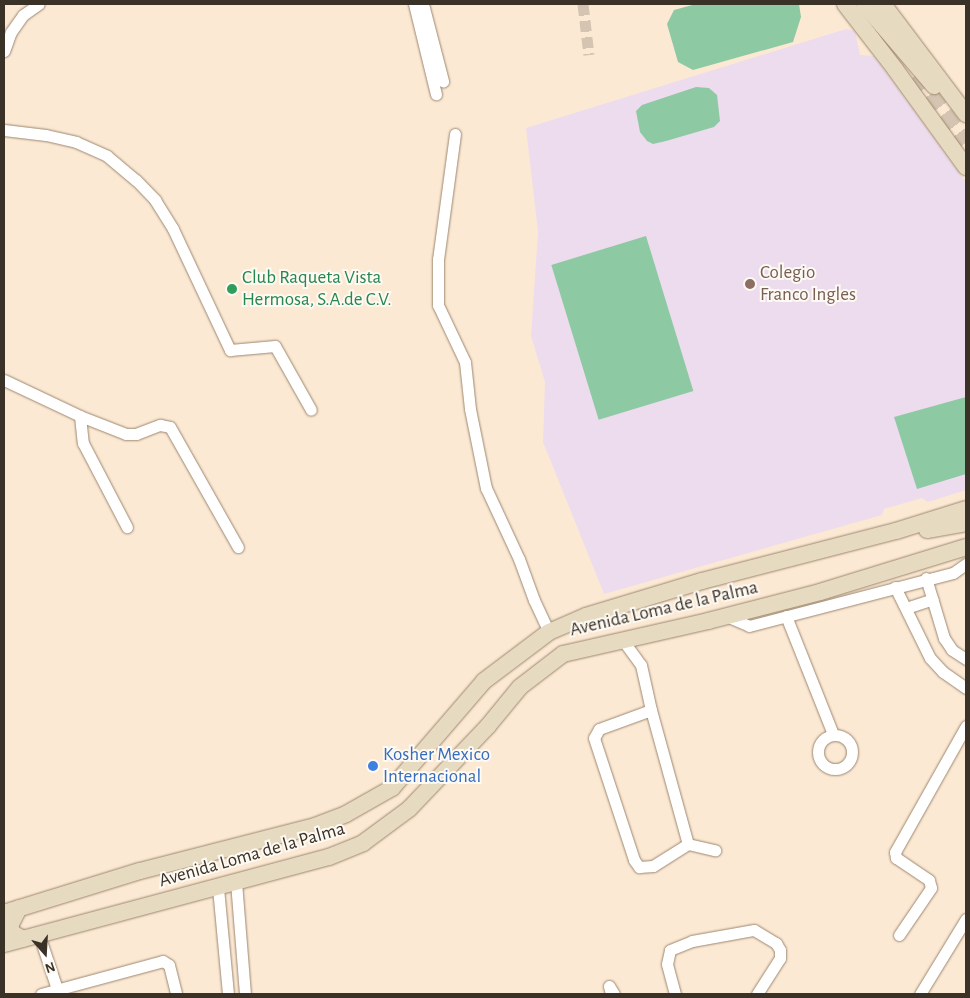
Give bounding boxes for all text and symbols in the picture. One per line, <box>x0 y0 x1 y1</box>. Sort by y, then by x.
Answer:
place label: Colegio Franco Ingles <box>760 262 856 306</box>
place label: Club Raqueta Vista Hermosa, S.A.de C.V. <box>242 267 392 311</box>
marker: Colegio Franco Ingles <box>744 278 756 290</box>
marker: Club Raqueta Vista Hermosa, S.A.de C.V. <box>226 283 238 295</box>
street label: Avenida Loma de la Palma <box>568 576 760 642</box>
place label: Kosher Mexico Internacional <box>383 744 490 788</box>
marker: Kosher Mexico Internacional <box>367 760 379 772</box>
street label: Avenida Loma de la Palma <box>156 818 348 892</box>
north arrow <box>20 928 70 978</box>
text: N <box>43 959 57 975</box>

